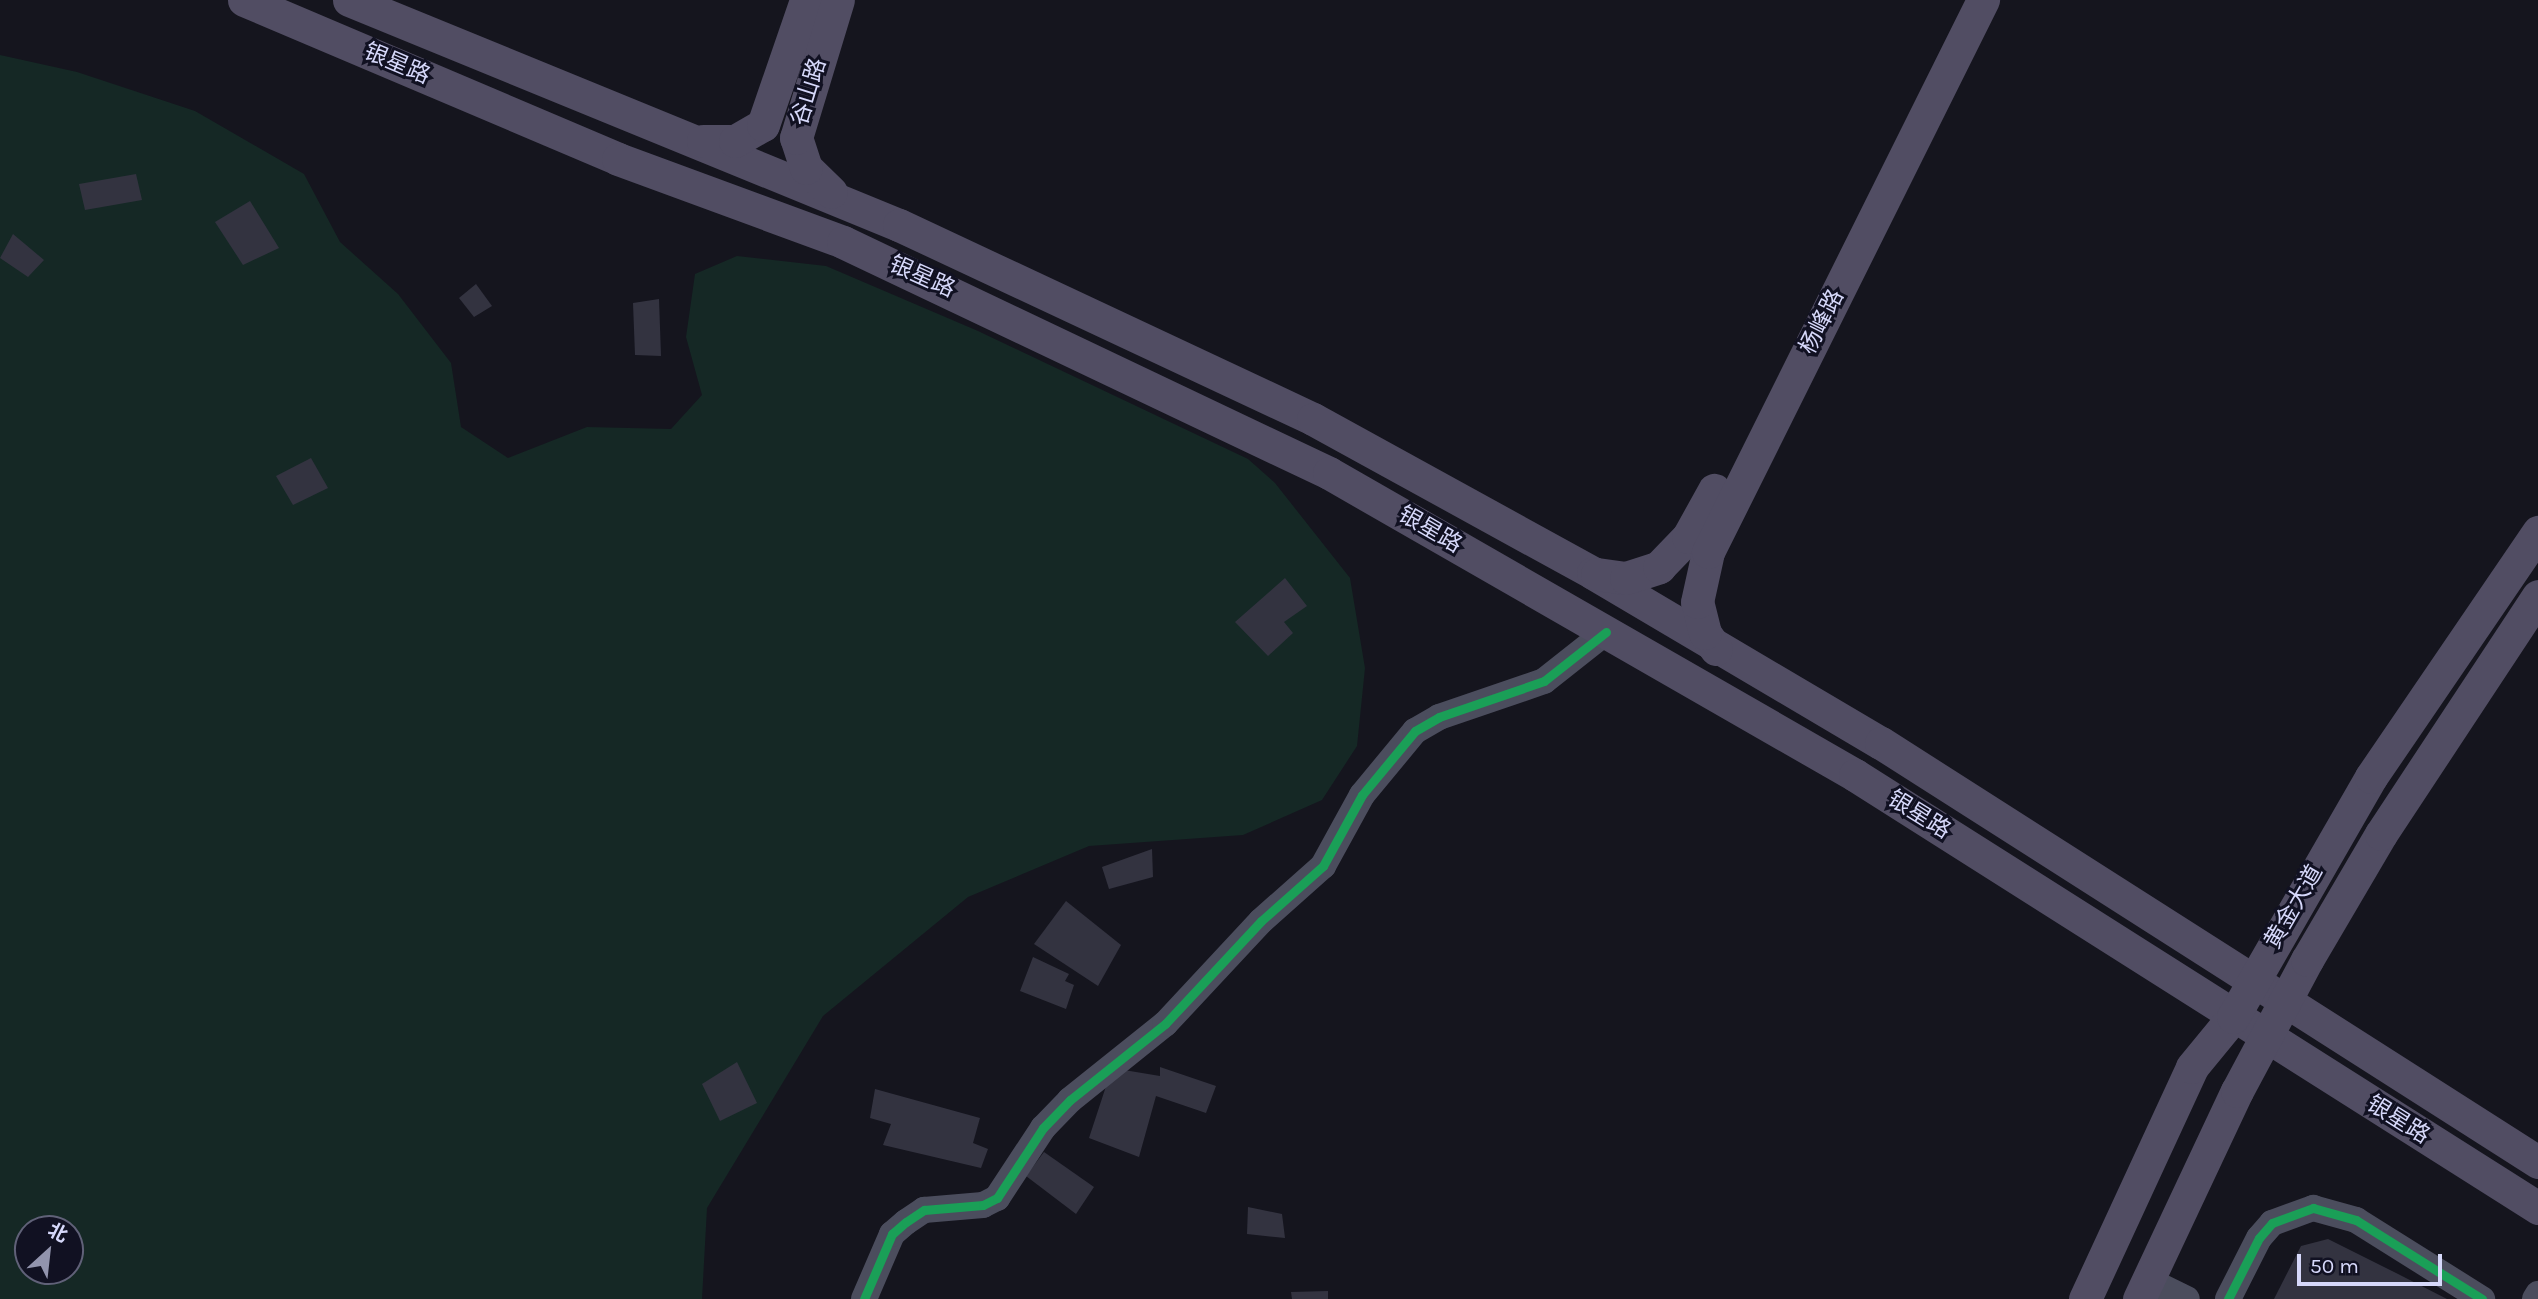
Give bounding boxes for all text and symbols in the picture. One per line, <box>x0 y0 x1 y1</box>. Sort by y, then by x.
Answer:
street label: 银星路 <box>360 38 434 90</box>
street label: 谷山路 <box>786 55 832 129</box>
street label: 银星路 <box>885 250 959 304</box>
street label: 杨峰路 <box>1794 285 1850 359</box>
street label: 银星路 <box>1393 501 1467 559</box>
street label: 银星路 <box>1882 785 1956 845</box>
street label: 黄金大道 <box>2259 860 2329 954</box>
street label: 银星路 <box>2361 1090 2435 1150</box>
north arrow <box>14 1215 84 1285</box>
text: 北 <box>44 1219 71 1247</box>
scale bar <box>2300 1240 2445 1284</box>
text: 50 m <box>2310 1254 2359 1278</box>

